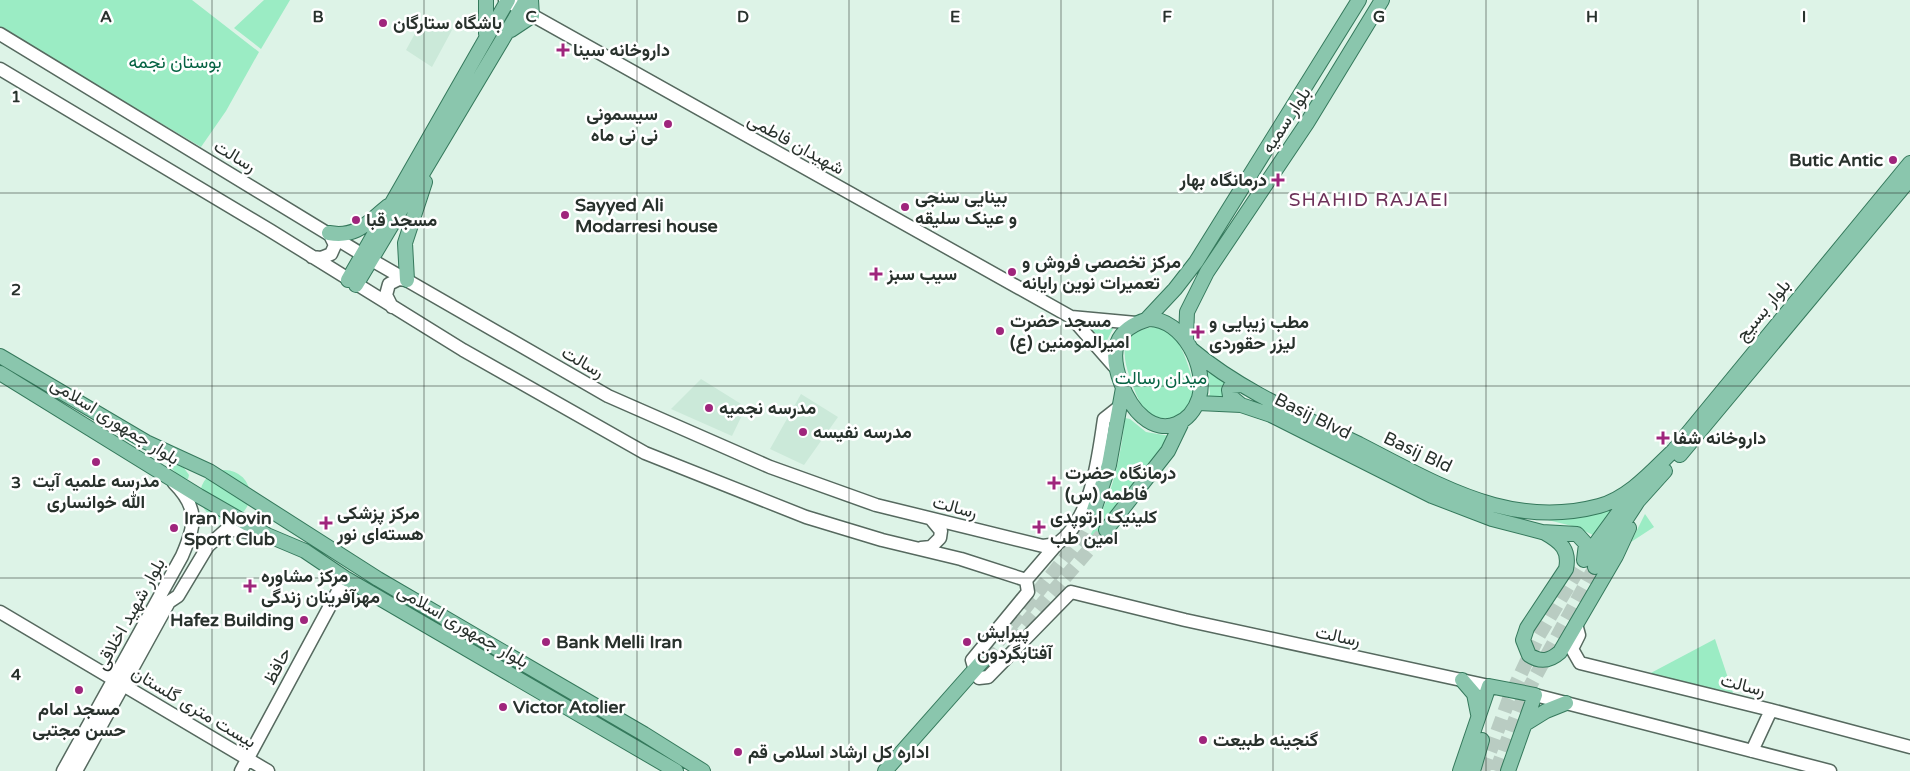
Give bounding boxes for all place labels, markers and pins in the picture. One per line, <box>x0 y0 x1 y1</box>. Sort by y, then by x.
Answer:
place label: باشگاه ستارگان <box>393 12 502 34</box>
marker: باشگاه ستارگان <box>377 17 389 29</box>
place label: داروخانه سینا <box>573 39 670 61</box>
marker: داروخانه سینا <box>557 44 569 56</box>
place label: سیسمونی نی نی ماه <box>586 103 658 146</box>
marker: سیسمونی نی نی ماه <box>662 118 674 130</box>
place label: Butic Antic <box>1789 149 1883 171</box>
marker: Butic Antic <box>1887 154 1899 166</box>
place label: درمانگاه بهار <box>1178 169 1267 191</box>
marker: درمانگاه بهار <box>1271 173 1285 187</box>
place label: بینایی سنجی و عینک سلیقه <box>915 186 1017 229</box>
place label: Sayyed Ali Modarresi house <box>575 194 718 237</box>
marker: بینایی سنجی و عینک سلیقه <box>899 201 911 213</box>
place label: مسجد قبا <box>366 209 438 231</box>
marker: Sayyed Ali Modarresi house <box>559 209 571 221</box>
marker: مسجد قبا <box>350 214 362 226</box>
place label: مرکز تخصصی فروش و تعمیرات نوین رایانه <box>1022 251 1181 294</box>
place label: سیب سبز <box>886 263 957 285</box>
marker: مرکز تخصصی فروش و تعمیرات نوین رایانه <box>1006 266 1018 278</box>
marker: سیب سبز <box>869 267 883 281</box>
place label: مسجد حضرت امیرالمومنین (ع) <box>1010 310 1130 354</box>
place label: مطب زیبایی و لیزر حقوردی <box>1209 311 1309 354</box>
marker: مسجد حضرت امیرالمومنین (ع) <box>994 325 1006 337</box>
marker: مطب زیبایی و لیزر حقوردی <box>1191 325 1205 339</box>
place label: مدرسه نجمیه <box>719 397 816 419</box>
marker: مدرسه نجمیه <box>703 402 715 414</box>
place label: مدرسه نفیسه <box>813 421 912 443</box>
marker: مدرسه نفیسه <box>797 426 809 438</box>
place label: داروخانه شفا <box>1673 427 1766 449</box>
marker: داروخانه شفا <box>1657 432 1669 444</box>
marker: مدرسه علمیه آیت الله خوانساری <box>90 456 102 468</box>
place label: درمانگاه حضرت فاطمه (س) <box>1065 462 1176 505</box>
place label: مدرسه علمیه آیت الله خوانساری <box>33 470 160 513</box>
marker: درمانگاه حضرت فاطمه (س) <box>1047 476 1061 490</box>
place label: مرکز پزشکی هسته‌ای نور <box>336 502 424 545</box>
place label: کلینیک ارتوپدی امین طب <box>1050 506 1157 549</box>
place label: Iran Novin Sport Club <box>184 507 275 550</box>
marker: مرکز پزشکی هسته‌ای نور <box>319 516 333 530</box>
marker: کلینیک ارتوپدی امین طب <box>1032 520 1046 534</box>
marker: Iran Novin Sport Club <box>168 522 180 534</box>
place label: مرکز مشاوره مهرآفرینان زندگی <box>261 565 380 608</box>
marker: مرکز مشاوره مهرآفرینان زندگی <box>243 579 257 593</box>
place label: Hafez Building <box>170 609 294 631</box>
marker: Hafez Building <box>298 614 310 626</box>
place label: پیرایش آفتابگردون <box>977 621 1054 664</box>
place label: Bank Melli Iran <box>556 631 682 653</box>
marker: Bank Melli Iran <box>540 636 552 648</box>
marker: پیرایش آفتابگردون <box>961 636 973 648</box>
marker: مسجد امام حسن مجتبی <box>73 684 85 696</box>
place label: Victor Atolier <box>513 696 627 718</box>
place label: مسجد امام حسن مجتبی <box>32 698 126 741</box>
marker: Victor Atolier <box>497 701 509 713</box>
place label: گنجینه طبیعت <box>1213 729 1318 751</box>
marker: گنجینه طبیعت <box>1197 734 1209 746</box>
place label: اداره کل ارشاد اسلامی قم <box>748 741 929 764</box>
marker: اداره کل ارشاد اسلامی قم <box>732 746 744 758</box>

